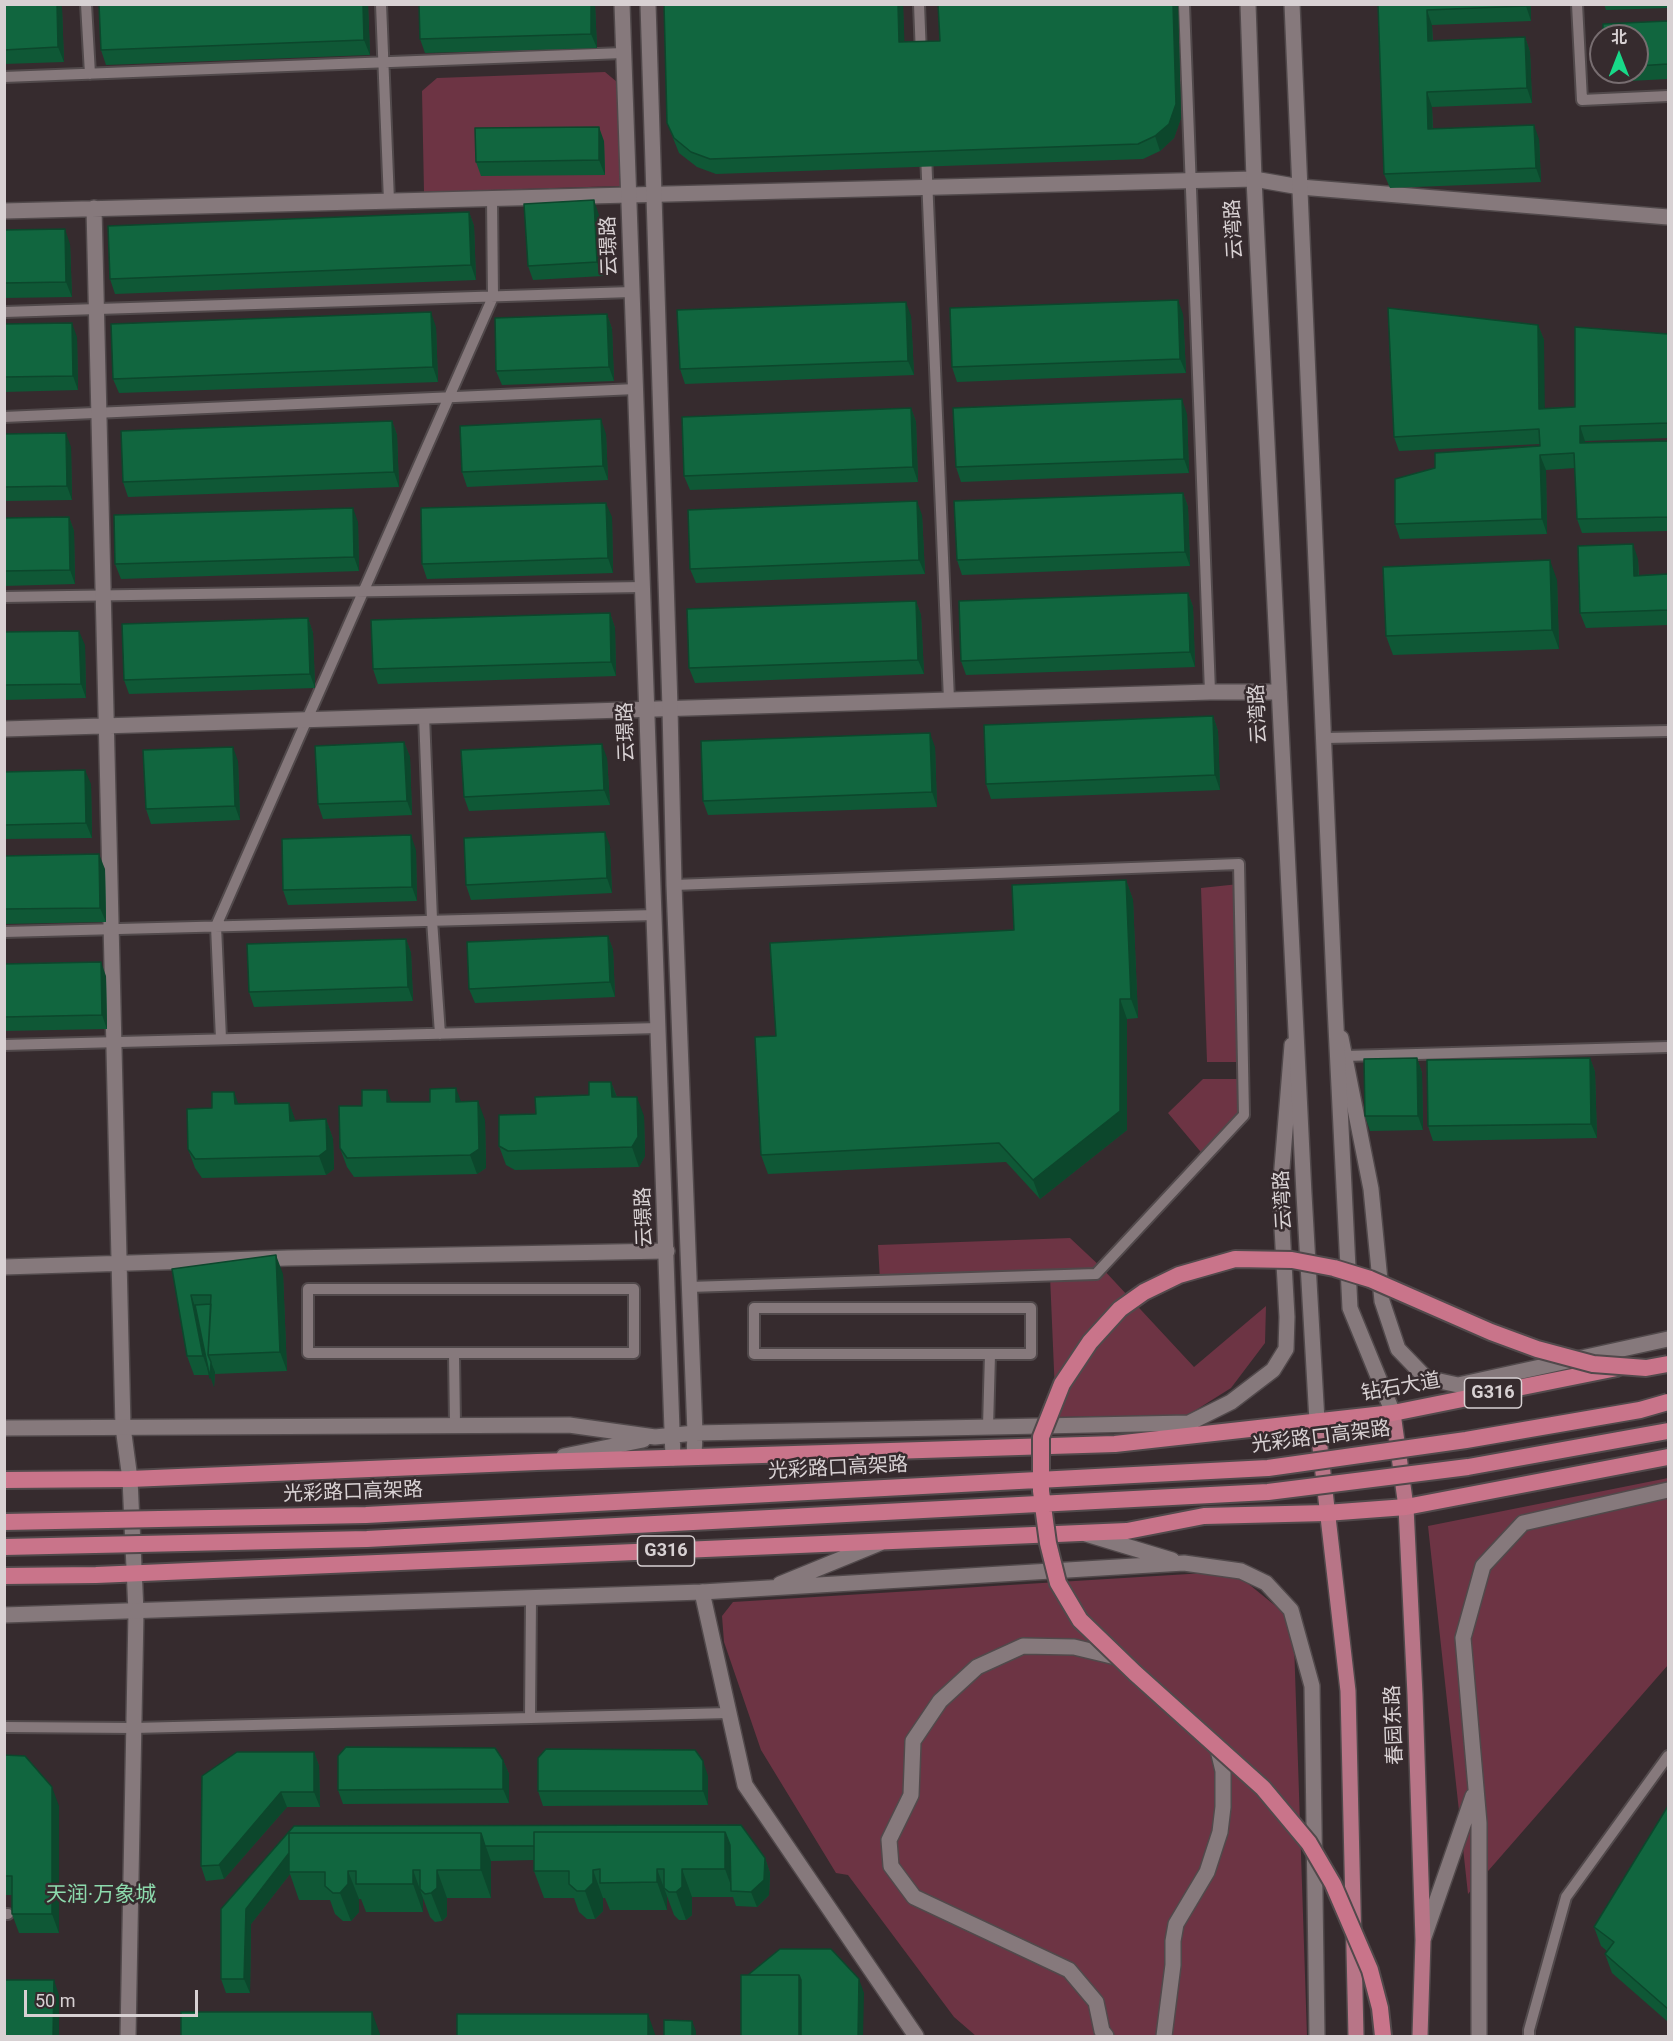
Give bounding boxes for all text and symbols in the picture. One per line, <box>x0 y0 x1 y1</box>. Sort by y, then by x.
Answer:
north arrow <box>1589 24 1649 84</box>
text: 北 <box>1611 28 1627 47</box>
street label: 云湾路 <box>1221 198 1249 260</box>
street label: 云璟路 <box>597 216 623 276</box>
street label: 云湾路 <box>1245 683 1273 745</box>
street label: 云璟路 <box>614 702 640 762</box>
street label: 云湾路 <box>1270 1169 1298 1231</box>
street label: 云璟路 <box>632 1187 658 1247</box>
street label: 钻石大道 <box>1360 1369 1442 1407</box>
road number: G316 <box>1464 1378 1522 1408</box>
street label: 光彩路口高架路 <box>1250 1418 1392 1458</box>
street label: 光彩路口高架路 <box>767 1453 909 1485</box>
street label: 光彩路口高架路 <box>283 1479 423 1507</box>
road number: G316 <box>638 1536 694 1566</box>
street label: 春园东路 <box>1382 1685 1408 1765</box>
district label: 天润·万象城 <box>46 1883 156 1909</box>
scale bar <box>27 1978 201 2016</box>
text: 50 m <box>35 1990 75 2011</box>

